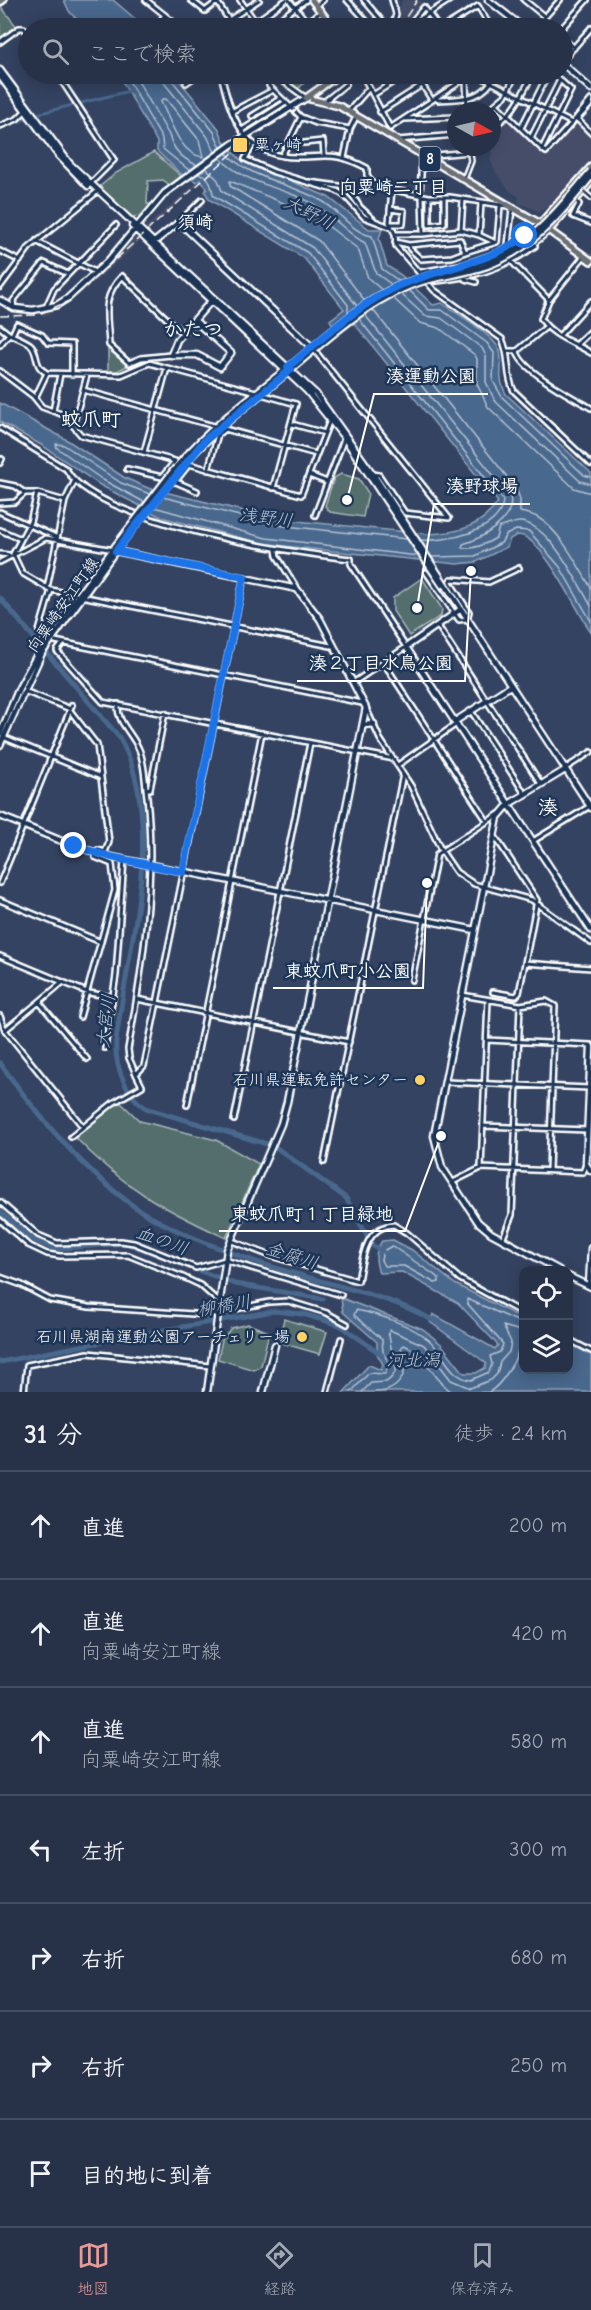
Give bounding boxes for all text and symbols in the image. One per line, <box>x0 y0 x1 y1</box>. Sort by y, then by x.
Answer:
search box <box>18 18 573 84</box>
icon: search <box>39 35 72 68</box>
text: ここで検索 <box>87 41 197 67</box>
north arrow <box>447 102 501 156</box>
marker: 粟ヶ崎 <box>231 136 249 154</box>
place label: 粟ヶ崎 <box>254 136 302 154</box>
road number: 8 <box>420 147 440 171</box>
district label: 向粟崎二丁目 <box>339 177 447 198</box>
water label: 大野川 <box>280 191 338 235</box>
district label: 須崎 <box>177 212 213 233</box>
route start <box>511 222 537 248</box>
district label: かたつ <box>163 318 223 341</box>
callout: 湊運動公園 <box>374 358 488 394</box>
text: 湊運動公園 <box>386 366 476 387</box>
district label: 蚊爪町 <box>61 408 121 431</box>
callout: 湊野球場 <box>434 468 530 504</box>
text: 湊野球場 <box>446 476 518 497</box>
water label: 浅野川 <box>238 504 294 532</box>
street label: 向粟崎安江町線 <box>24 554 102 656</box>
callout: 湊２丁目水鳥公園 <box>297 645 465 681</box>
text: 湊２丁目水鳥公園 <box>309 653 453 674</box>
district label: 湊 <box>538 796 558 819</box>
route end <box>60 832 86 858</box>
callout: 東蚊爪町小公園 <box>273 952 423 988</box>
text: 東蚊爪町小公園 <box>285 961 411 982</box>
water label: 大宮川 <box>92 993 120 1049</box>
place label: 石川県運転免許センター <box>233 1071 408 1089</box>
marker: 石川県運転免許センター <box>413 1073 427 1087</box>
callout: 東蚊爪町１丁目緑地 <box>219 1195 405 1231</box>
text: 東蚊爪町１丁目緑地 <box>231 1204 393 1225</box>
water label: 血の川 <box>133 1222 191 1260</box>
water label: 金腐川 <box>263 1238 321 1274</box>
map controls <box>519 1266 573 1374</box>
button: locate <box>519 1266 573 1320</box>
water label: 柳橋川 <box>196 1291 252 1321</box>
button: layers <box>519 1320 573 1374</box>
place label: 石川県湖南運動公園アーチェリー場 <box>36 1328 290 1346</box>
marker: 石川県湖南運動公園アーチェリー場 <box>295 1330 309 1344</box>
water label: 河北潟 <box>386 1350 441 1371</box>
text: 31 分 <box>24 1420 82 1450</box>
text: 徒歩 · 2.4 km <box>454 1422 567 1445</box>
icon: ahead <box>24 1509 57 1542</box>
text: 200 m <box>509 1514 567 1537</box>
text: 直進 <box>81 1515 125 1541</box>
text: 直進 <box>81 1609 125 1635</box>
icon: ahead <box>24 1617 57 1650</box>
text: 420 m <box>511 1622 567 1645</box>
text: 向粟崎安江町線 <box>81 1640 221 1663</box>
text: 直進 <box>81 1717 125 1743</box>
icon: ahead <box>24 1725 57 1758</box>
text: 580 m <box>510 1730 567 1753</box>
text: 向粟崎安江町線 <box>81 1748 221 1771</box>
icon: left <box>24 1833 57 1866</box>
text: 300 m <box>509 1838 567 1861</box>
text: 左折 <box>81 1839 125 1865</box>
icon: right <box>24 1941 57 1974</box>
text: 680 m <box>510 1946 567 1969</box>
text: 右折 <box>81 1947 125 1973</box>
icon: right <box>24 2049 57 2082</box>
text: 250 m <box>510 2054 567 2077</box>
text: 右折 <box>81 2055 125 2081</box>
icon: arrive <box>24 2157 57 2190</box>
text: 目的地に到着 <box>81 2163 213 2189</box>
tab: 地図 <box>77 2239 110 2299</box>
tab: 経路 <box>263 2239 296 2299</box>
tab: 保存済み <box>450 2239 514 2299</box>

